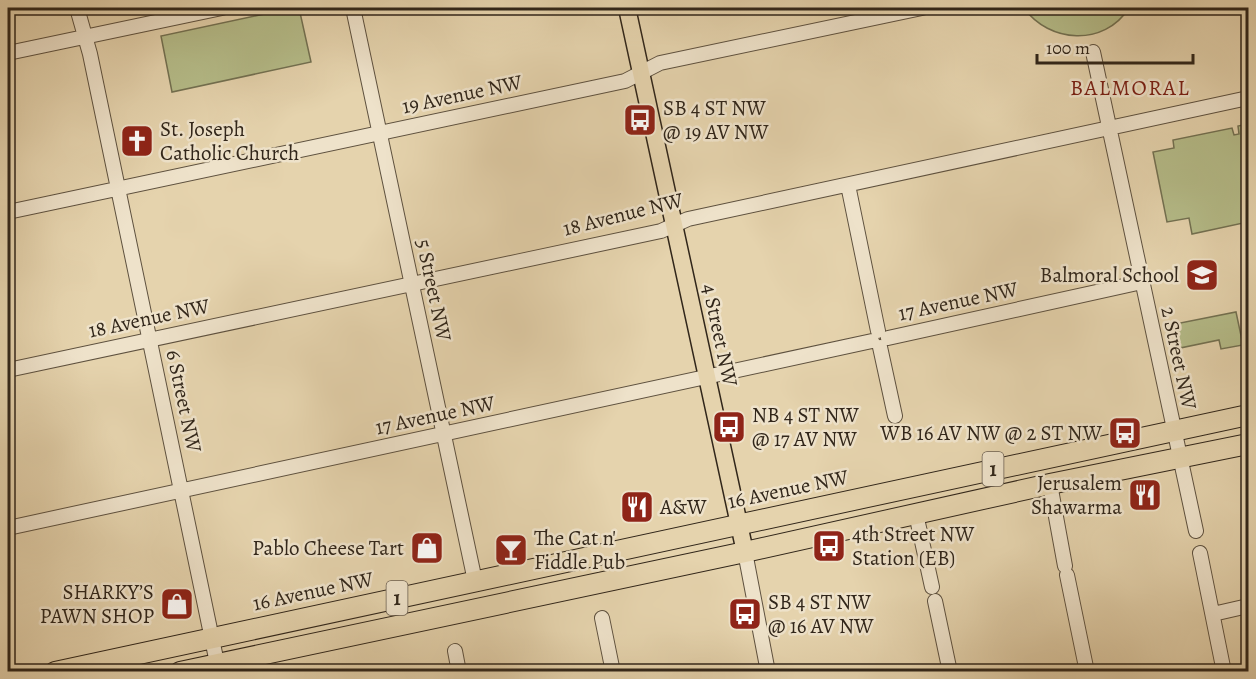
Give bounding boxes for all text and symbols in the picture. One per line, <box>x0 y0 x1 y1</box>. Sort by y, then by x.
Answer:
scale bar <box>1037 27 1193 65</box>
text: 100 m <box>1046 36 1090 60</box>
street label: 19 Avenue NW <box>399 68 525 120</box>
district label: BALMORAL <box>1070 73 1190 103</box>
place label: SB 4 ST NW @ 19 AV NW <box>663 94 769 146</box>
bus stop icon: SB 4 ST NW @ 19 AV NW <box>622 102 658 138</box>
place label: St. Joseph Catholic Church <box>160 115 299 167</box>
church icon: St. Joseph Catholic Church <box>119 123 155 159</box>
street label: 18 Avenue NW <box>560 185 686 242</box>
street label: 5 Street NW <box>410 236 459 344</box>
school or university icon: Balmoral School <box>1184 257 1220 293</box>
place label: Balmoral School <box>1040 261 1179 289</box>
street label: 17 Avenue NW <box>896 275 1021 327</box>
street label: 4 Street NW <box>695 281 745 389</box>
street label: 18 Avenue NW <box>86 291 212 344</box>
street label: 2 Street NW <box>1154 304 1204 412</box>
street label: 6 Street NW <box>159 347 209 455</box>
street label: 17 Avenue NW <box>373 389 498 441</box>
place label: NB 4 ST NW @ 17 AV NW <box>752 401 859 453</box>
bus stop icon: NB 4 ST NW @ 17 AV NW <box>711 409 747 445</box>
bus stop icon: WB 16 AV NW @ 2 ST NW <box>1107 415 1143 451</box>
place label: WB 16 AV NW @ 2 ST NW <box>879 419 1102 447</box>
road number: 1 <box>982 452 1004 486</box>
street label: 16 Avenue NW <box>725 462 851 515</box>
place label: Jerusalem Shawarma <box>1031 469 1122 521</box>
restaurant icon: Jerusalem Shawarma <box>1127 477 1163 513</box>
restaurant icon: A&W <box>619 489 655 525</box>
place label: A&W <box>659 493 707 521</box>
place label: 4th Street NW Station (EB) <box>852 520 975 572</box>
place label: The Cat n' Fiddle Pub <box>534 524 625 576</box>
bus stop icon: 4th Street NW Station (EB) <box>811 528 847 564</box>
shop icon: Pablo Cheese Tart <box>409 530 445 566</box>
bar icon: The Cat n' Fiddle Pub <box>493 532 529 568</box>
place label: Pablo Cheese Tart <box>252 534 404 562</box>
street label: 16 Avenue NW <box>250 564 376 617</box>
place label: SHARKY’S PAWN SHOP <box>40 578 154 630</box>
road number: 1 <box>386 581 408 615</box>
shop icon: SHARKY’S PAWN SHOP <box>159 586 195 622</box>
place label: SB 4 ST NW @ 16 AV NW <box>768 588 874 640</box>
bus stop icon: SB 4 ST NW @ 16 AV NW <box>727 596 763 632</box>

